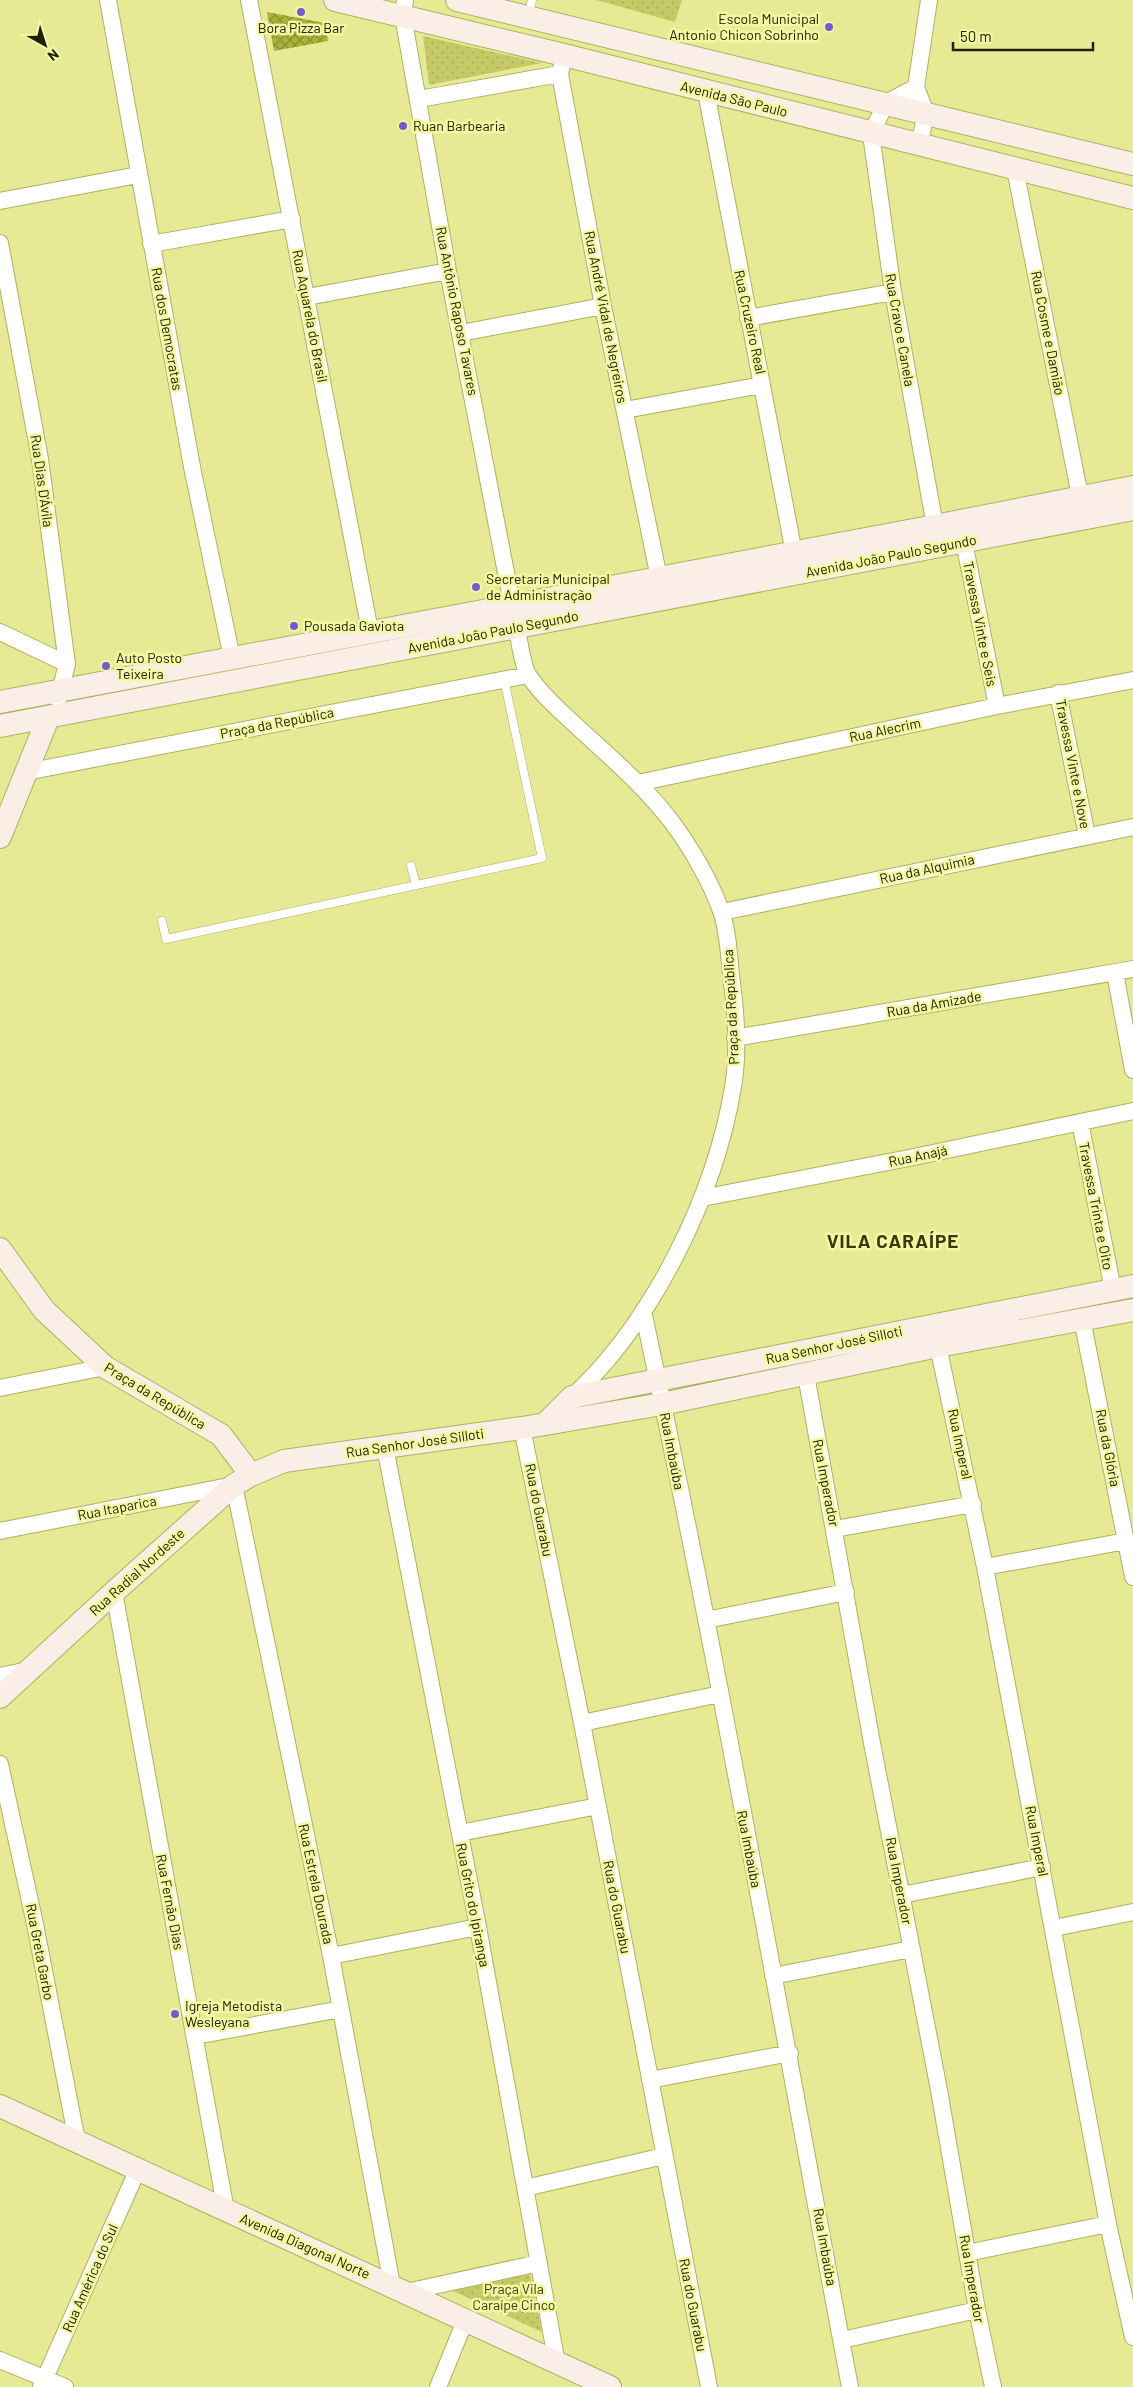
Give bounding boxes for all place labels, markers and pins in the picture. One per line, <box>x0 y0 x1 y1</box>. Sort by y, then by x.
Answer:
marker: Bora Pizza Bar <box>295 6 307 18</box>
place label: Escola Municipal Antonio Chicon Sobrinho <box>669 10 819 43</box>
place label: Bora Pizza Bar <box>258 19 344 36</box>
marker: Escola Municipal Antonio Chicon Sobrinho <box>823 21 835 33</box>
place label: Ruan Barbearia <box>413 117 505 134</box>
marker: Ruan Barbearia <box>397 120 409 132</box>
place label: Secretaria Municipal de Administração <box>486 570 610 603</box>
marker: Secretaria Municipal de Administração <box>470 581 482 593</box>
place label: Pousada Gaviota <box>304 617 404 634</box>
marker: Pousada Gaviota <box>288 620 300 632</box>
place label: Auto Posto Teixeira <box>116 649 182 682</box>
marker: Auto Posto Teixeira <box>100 660 112 672</box>
place label: Igreja Metodista Wesleyana <box>185 1997 282 2030</box>
marker: Igreja Metodista Wesleyana <box>169 2008 181 2020</box>

